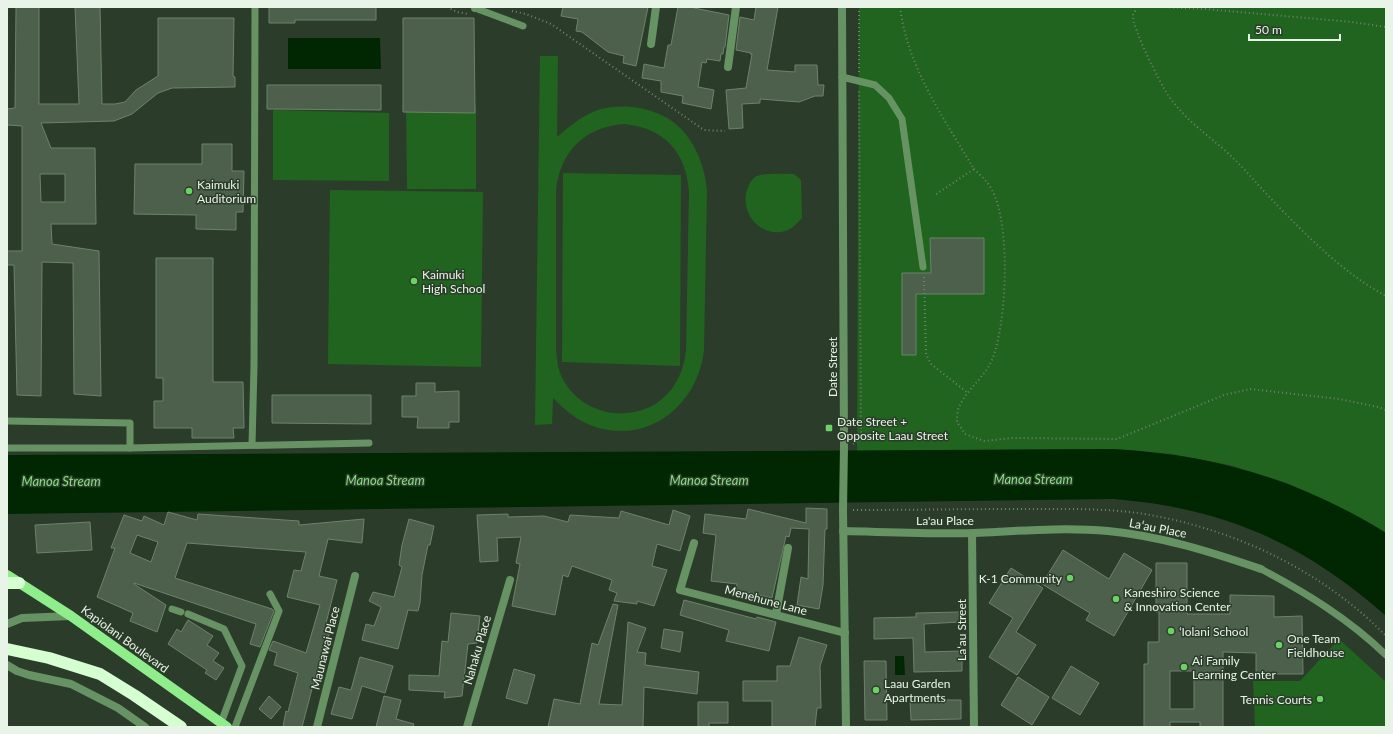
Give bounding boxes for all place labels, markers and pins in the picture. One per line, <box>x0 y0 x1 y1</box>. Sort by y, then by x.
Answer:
place label: Kaimuki Auditorium <box>197 177 256 206</box>
marker: Kaimuki Auditorium <box>184 186 194 196</box>
place label: Kaimuki High School <box>422 267 485 296</box>
marker: Kaimuki High School <box>409 276 419 286</box>
place label: Date Street + Opposite Laau Street <box>837 414 949 443</box>
marker: Date Street + Opposite Laau Street <box>824 423 834 433</box>
place label: K-1 Community <box>979 571 1063 586</box>
marker: K-1 Community <box>1065 573 1075 583</box>
place label: Kaneshiro Science & Innovation Center <box>1124 585 1231 614</box>
marker: Kaneshiro Science & Innovation Center <box>1111 594 1121 604</box>
place label: ʻIolani School <box>1179 624 1248 639</box>
marker: ʻIolani School <box>1166 626 1176 636</box>
place label: One Team Fieldhouse <box>1287 631 1344 660</box>
marker: One Team Fieldhouse <box>1274 640 1284 650</box>
place label: Ai Family Learning Center <box>1192 653 1276 682</box>
marker: Ai Family Learning Center <box>1179 662 1189 672</box>
place label: Laau Garden Apartments <box>884 676 950 705</box>
marker: Laau Garden Apartments <box>871 685 881 695</box>
place label: Tennis Courts <box>1240 692 1312 707</box>
marker: Tennis Courts <box>1315 694 1325 704</box>

